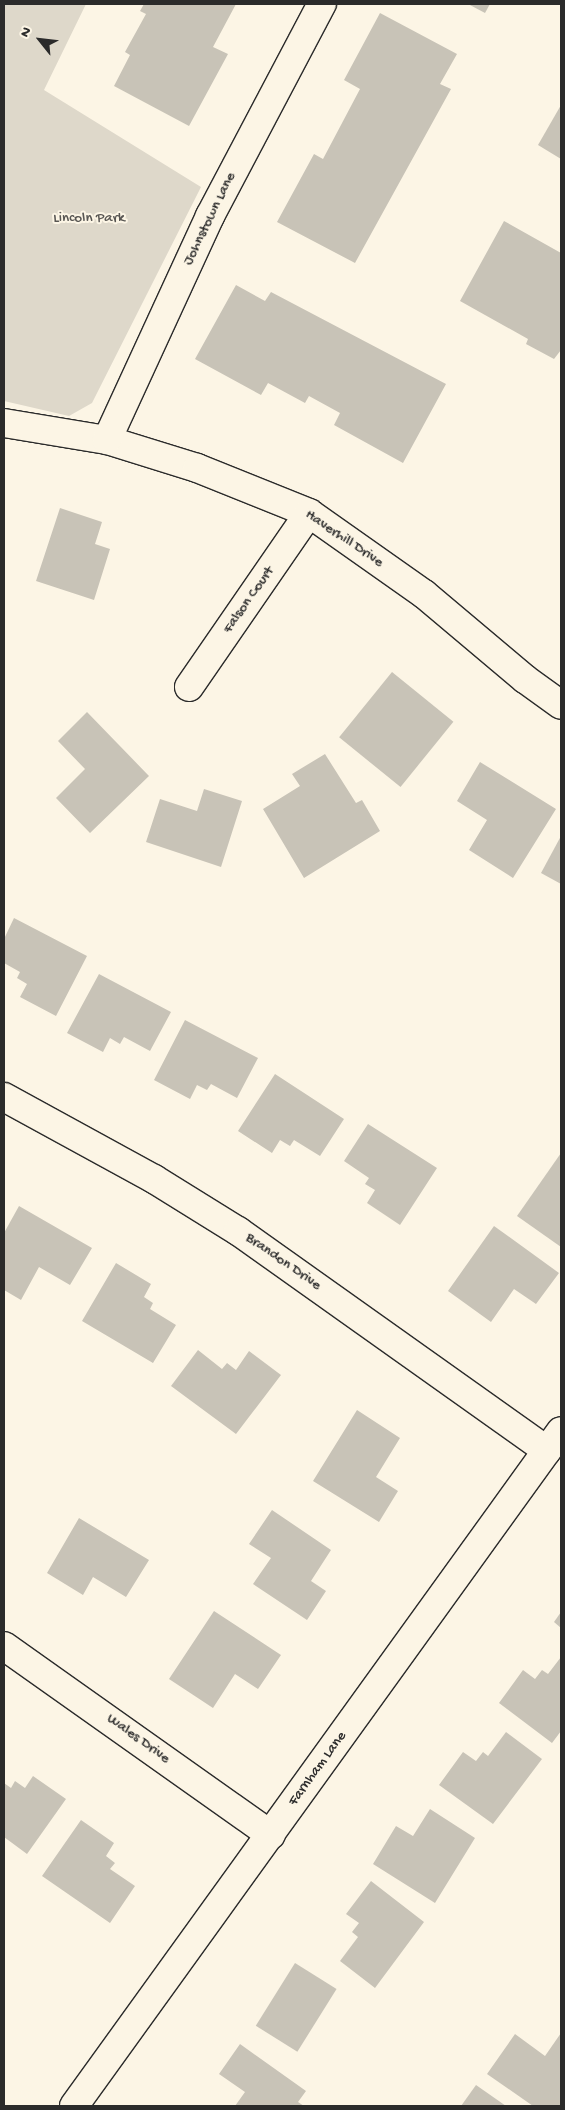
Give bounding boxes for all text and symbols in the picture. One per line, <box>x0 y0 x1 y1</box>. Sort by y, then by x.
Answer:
north arrow <box>15 15 65 65</box>
text: N <box>17 24 36 41</box>
street label: Johnstown Lane <box>180 170 240 268</box>
park label: Lincoln Park <box>53 210 125 228</box>
street label: Haverhill Drive <box>301 506 387 572</box>
street label: Falson Court <box>219 563 279 637</box>
street label: Brandon Drive <box>242 1229 324 1295</box>
street label: Wales Drive <box>103 1710 173 1768</box>
street label: Farnham Lane <box>285 1728 351 1810</box>

